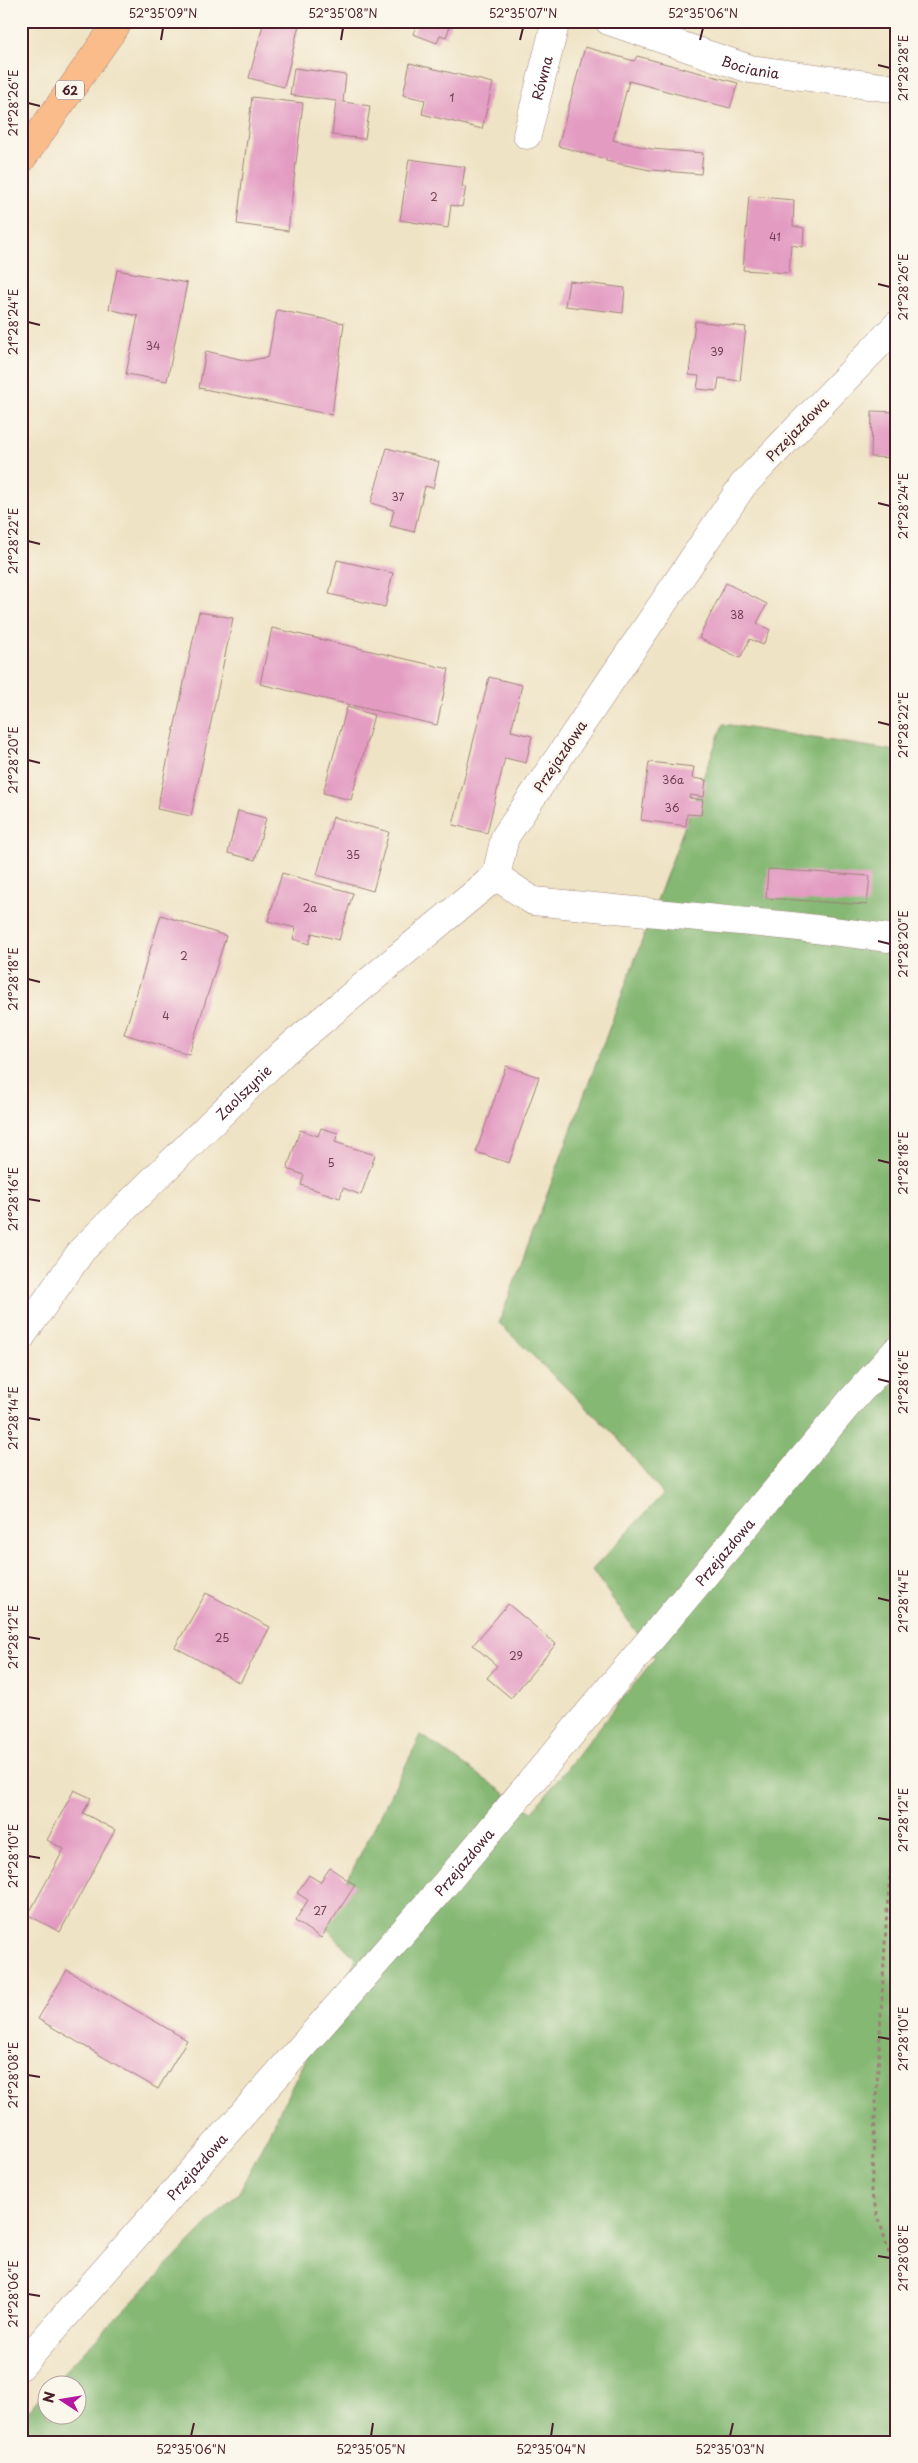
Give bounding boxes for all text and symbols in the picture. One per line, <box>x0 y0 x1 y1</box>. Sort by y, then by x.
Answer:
text: 52°35'09"N <box>128 4 198 22</box>
text: 52°35'08"N <box>308 4 378 22</box>
text: 52°35'07"N <box>489 4 557 22</box>
text: 52°35'06"N <box>668 4 738 22</box>
text: 21°28'28"E <box>894 35 912 101</box>
street label: Bociania <box>719 50 781 83</box>
street label: Równa <box>526 53 557 102</box>
text: 21°28'26"E <box>4 70 22 136</box>
road number: 62 <box>56 80 84 100</box>
house number: 1 <box>450 89 455 106</box>
house number: 2 <box>430 188 438 205</box>
house number: 41 <box>769 228 781 245</box>
text: 21°28'26"E <box>894 254 912 320</box>
text: 21°28'24"E <box>4 289 22 355</box>
house number: 34 <box>146 337 160 354</box>
house number: 39 <box>710 343 724 360</box>
street label: Przejazdowa <box>761 392 834 466</box>
text: 21°28'24"E <box>894 473 912 539</box>
house number: 37 <box>392 488 405 505</box>
text: 21°28'22"E <box>4 508 22 574</box>
house number: 38 <box>730 606 744 623</box>
text: 21°28'22"E <box>894 692 912 758</box>
street label: Przejazdowa <box>528 716 592 796</box>
text: 21°28'20"E <box>4 726 22 794</box>
house number: 36a <box>662 771 684 788</box>
house number: 36 <box>665 799 680 816</box>
house number: 35 <box>346 846 360 863</box>
house number: 2a <box>303 899 317 916</box>
text: 21°28'20"E <box>894 910 912 978</box>
text: 21°28'18"E <box>4 947 22 1011</box>
house number: 2 <box>180 947 188 964</box>
house number: 4 <box>162 1007 170 1024</box>
street label: Zaolszynie <box>211 1059 276 1124</box>
text: 21°28'18"E <box>894 1131 912 1195</box>
house number: 5 <box>327 1154 335 1171</box>
text: 21°28'16"E <box>4 1167 22 1231</box>
text: 21°28'16"E <box>894 1350 912 1414</box>
text: 21°28'14"E <box>4 1386 22 1450</box>
street label: Przejazdowa <box>690 1513 759 1590</box>
text: 21°28'14"E <box>894 1569 912 1633</box>
text: 21°28'12"E <box>4 1605 22 1669</box>
house number: 25 <box>215 1629 229 1646</box>
house number: 29 <box>509 1647 523 1664</box>
text: 21°28'12"E <box>894 1788 912 1852</box>
street label: Przejazdowa <box>429 1823 499 1900</box>
text: 21°28'10"E <box>4 1824 22 1888</box>
house number: 27 <box>313 1902 327 1919</box>
text: 21°28'10"E <box>894 2007 912 2071</box>
text: 21°28'08"E <box>4 2042 22 2108</box>
street label: Przejazdowa <box>161 2128 232 2204</box>
text: 21°28'08"E <box>894 2225 912 2291</box>
text: 21°28'06"E <box>4 2260 22 2328</box>
north arrow <box>38 2376 88 2426</box>
text: N <box>37 2390 60 2405</box>
text: 52°35'06"N <box>156 2440 226 2458</box>
text: 52°35'05"N <box>336 2440 406 2458</box>
text: 52°35'04"N <box>516 2440 586 2458</box>
text: 52°35'03"N <box>695 2440 765 2458</box>

